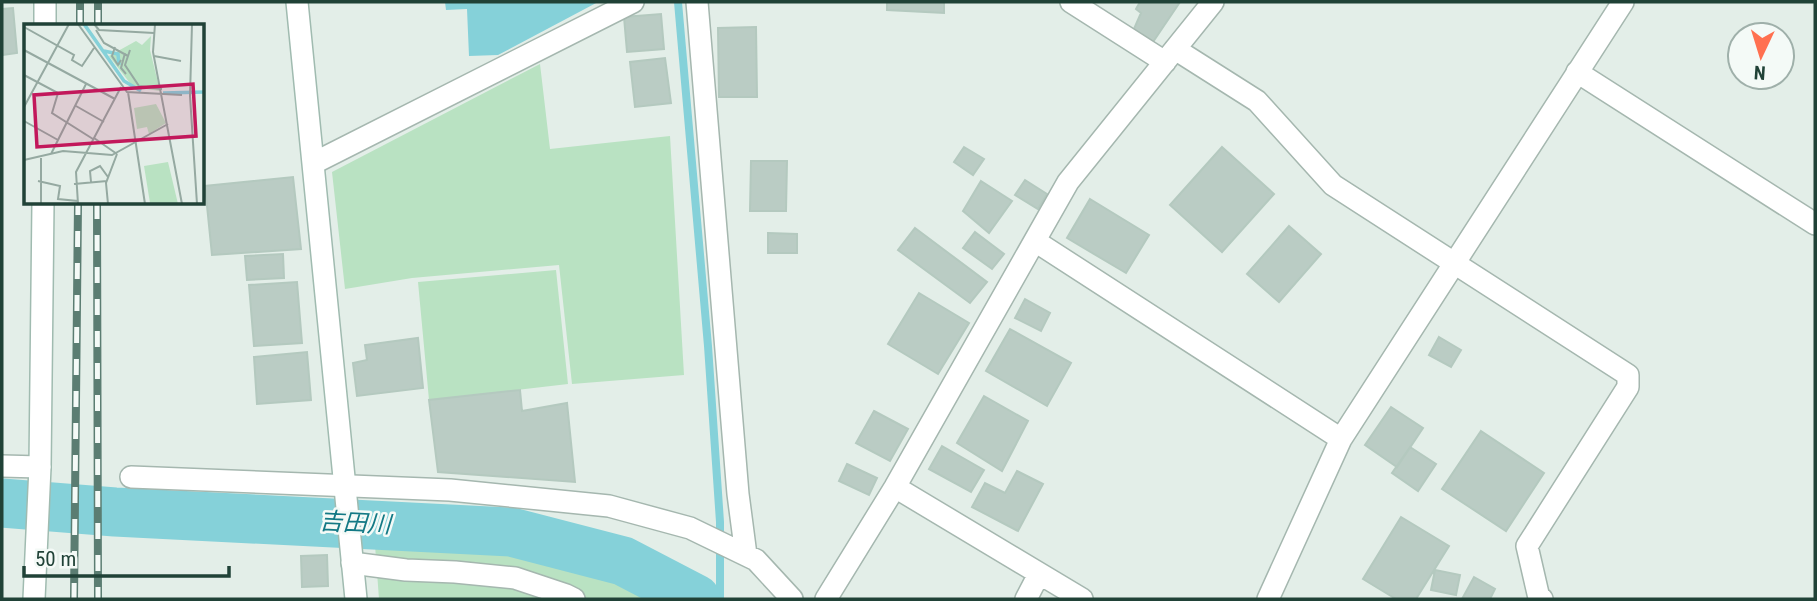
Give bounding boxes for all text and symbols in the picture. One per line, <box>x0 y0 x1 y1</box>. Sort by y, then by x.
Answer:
north arrow <box>1726 21 1796 91</box>
inset map <box>24 24 205 205</box>
text: N <box>1753 61 1766 84</box>
water label: 吉田川 <box>318 507 395 539</box>
scale bar <box>24 534 229 578</box>
text: 50 m <box>35 547 76 571</box>

